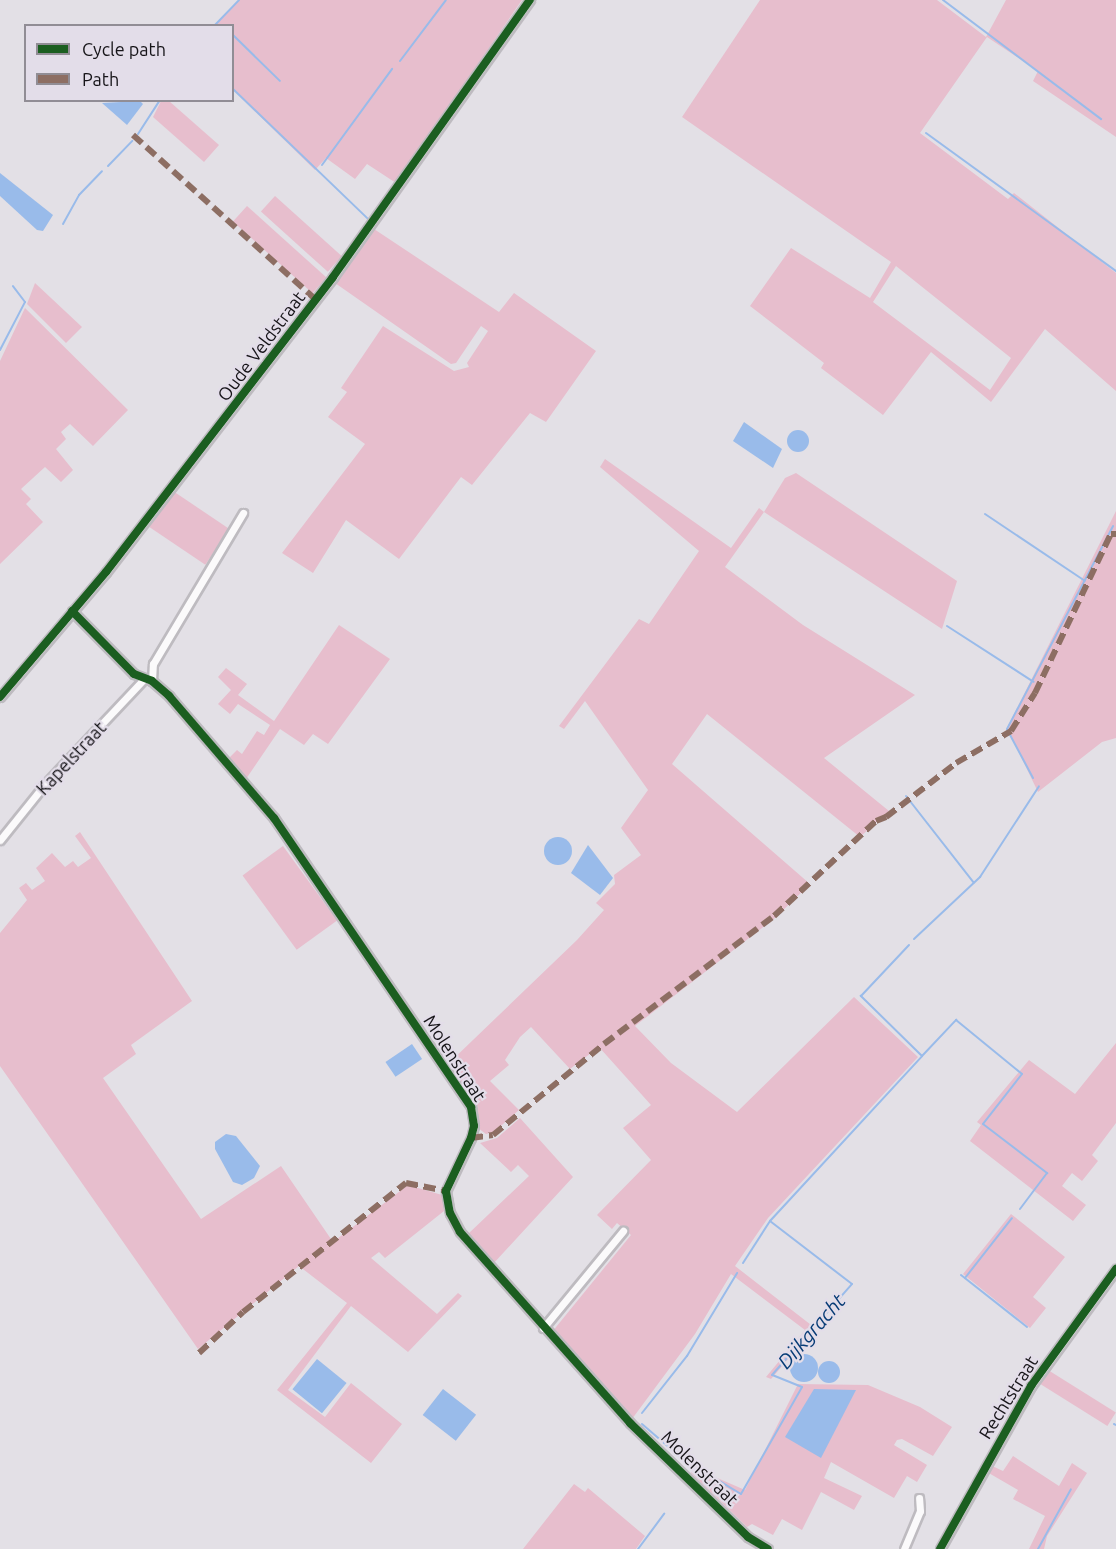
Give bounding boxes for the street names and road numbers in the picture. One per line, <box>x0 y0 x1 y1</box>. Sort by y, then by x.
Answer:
street label: Oude Veldstraat <box>213 287 309 405</box>
street label: Kapelstraat <box>32 717 110 799</box>
street label: Molenstraat <box>419 1011 491 1105</box>
street label: Rechtstraat <box>974 1351 1042 1443</box>
street label: Molenstraat <box>657 1426 743 1510</box>

